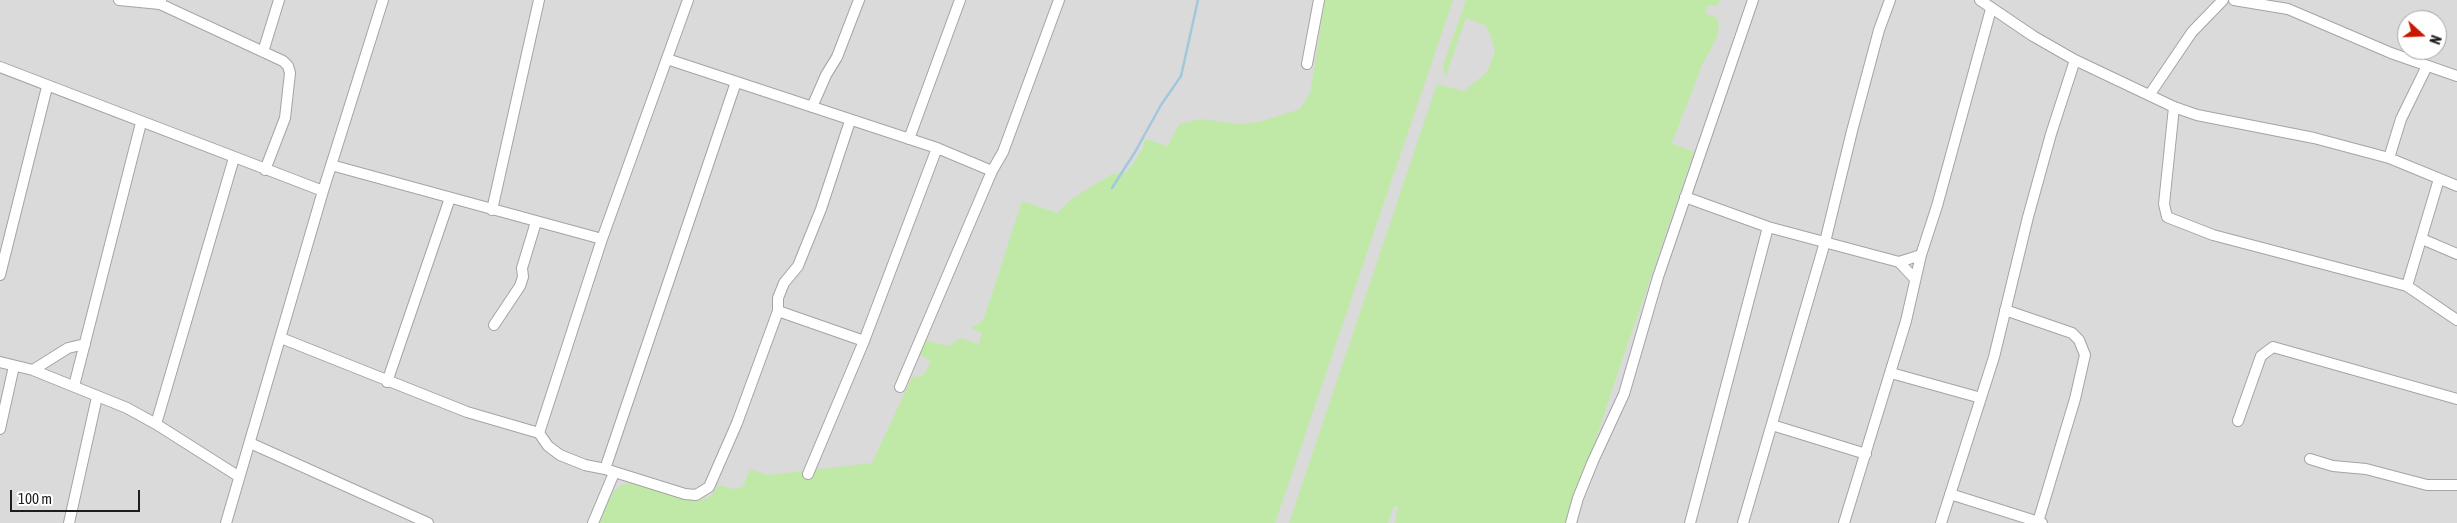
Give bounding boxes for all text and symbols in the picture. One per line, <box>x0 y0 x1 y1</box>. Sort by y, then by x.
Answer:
north arrow <box>2397 10 2447 60</box>
text: N <box>2426 33 2444 46</box>
scale bar <box>12 480 142 512</box>
text: 100 m <box>18 490 52 507</box>

